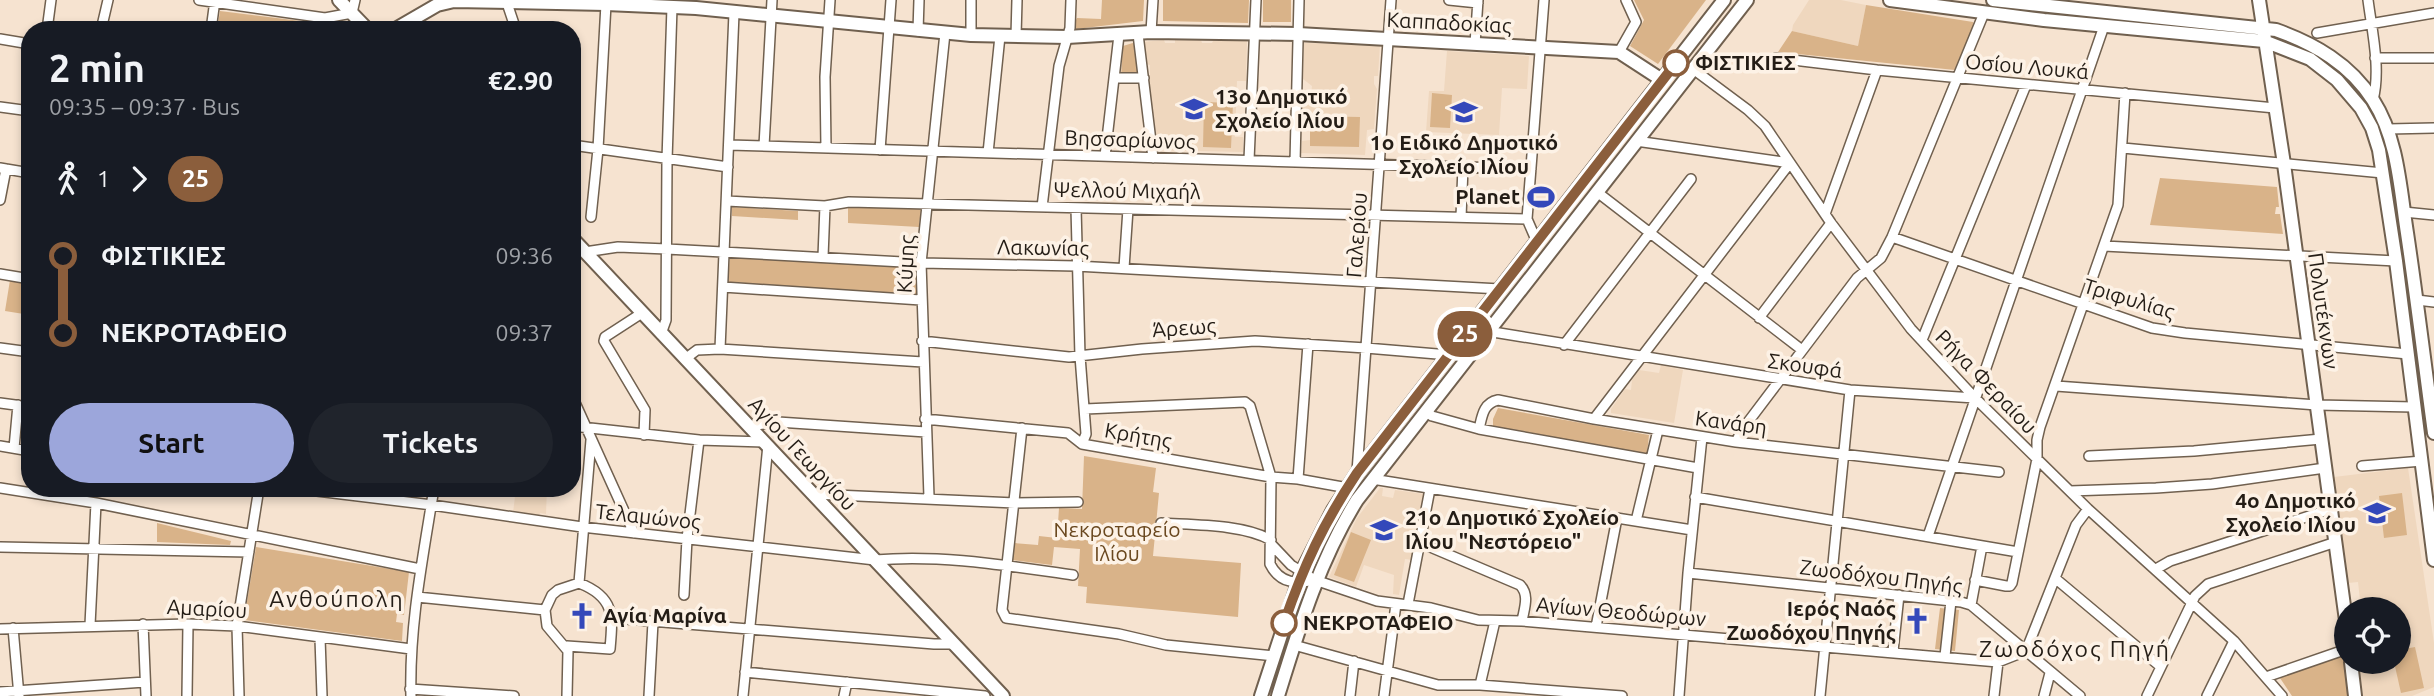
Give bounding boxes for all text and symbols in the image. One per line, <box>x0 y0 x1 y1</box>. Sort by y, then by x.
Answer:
street label: Καππαδοκίας <box>1386 7 1512 37</box>
text: 2 min <box>49 47 145 89</box>
street label: Οσίου Λουκά <box>1964 49 2090 83</box>
marker: ΦΙΣΤΙΚΙΕΣ <box>1663 50 1689 76</box>
place label: ΦΙΣΤΙΚΙΕΣ <box>1695 50 1796 74</box>
text: €2.90 <box>488 66 553 95</box>
place label: 13ο Δημοτικό Σχολείο Ιλίου <box>1215 84 1348 132</box>
text: 09:35 – 09:37 · Bus <box>49 94 240 119</box>
school or university icon: 13ο Δημοτικό Σχολείο Ιλίου <box>1179 94 1209 124</box>
school or university icon: 1ο Ειδικό Δημοτικό Σχολείο Ιλίου <box>1449 97 1479 127</box>
street label: Βησσαρίωνος <box>1064 125 1196 153</box>
place label: 1ο Ειδικό Δημοτικό Σχολείο Ιλίου <box>1370 130 1558 178</box>
icon: walk <box>49 160 87 198</box>
icon: forward <box>120 160 158 198</box>
text: 25 <box>182 165 209 192</box>
text: 1 <box>97 166 110 191</box>
street label: Ψελλού Μιχαήλ <box>1053 177 1201 203</box>
sports icon: Planet <box>1526 182 1556 212</box>
place label: Planet <box>1455 184 1520 208</box>
street label: Γαλερίου <box>1341 191 1371 278</box>
street label: Κύμης <box>891 234 919 294</box>
street label: Λακωνίας <box>997 234 1090 260</box>
text: ΦΙΣΤΙΚΙΕΣ <box>101 241 226 270</box>
text: 09:36 <box>495 243 553 268</box>
street label: Πολυτέκνων <box>2304 251 2344 371</box>
street label: Τριφυλίας <box>2081 273 2178 323</box>
line badge: 25 <box>1434 311 1496 357</box>
street label: Άρεως <box>1151 313 1217 341</box>
text: ΝΕΚΡΟΤΑΦΕΙΟ <box>101 318 287 347</box>
text: 09:37 <box>495 320 553 345</box>
text: 25 <box>1451 320 1479 347</box>
street label: Ρήγα Φεραίου <box>1931 324 2042 438</box>
street label: Σκουφά <box>1766 348 1844 382</box>
street label: Αγίου Γεωργίου <box>744 392 861 515</box>
button: Start <box>49 403 294 483</box>
button: Tickets <box>308 403 553 483</box>
street label: Κανάρη <box>1694 405 1769 439</box>
street label: Κρήτης <box>1103 417 1174 453</box>
place label: 4ο Δημοτικό Σχολείο Ιλίου <box>2226 488 2356 536</box>
school or university icon: 4ο Δημοτικό Σχολείο Ιλίου <box>2362 498 2392 528</box>
street label: Τελαμώνος <box>594 499 702 534</box>
place label: 21ο Δημοτικό Σχολείο Ιλίου "Νεστόρειο" <box>1405 505 1619 553</box>
school or university icon: 21ο Δημοτικό Σχολείο Ιλίου "Νεστόρειο" <box>1369 515 1399 545</box>
park label: Νεκροταφείο Ιλίου <box>1054 517 1180 565</box>
street label: Ζωοδόχου Πηγής <box>1799 554 1964 598</box>
district label: Ανθούπολη <box>269 586 405 611</box>
street label: Αγίων Θεοδώρων <box>1535 592 1707 630</box>
street label: Αμαρίου <box>166 594 248 622</box>
place label: Ιερός Ναός Ζωοδόχου Πηγής <box>1727 596 1896 644</box>
map controls <box>2334 597 2411 674</box>
button: locate <box>2334 597 2411 674</box>
church icon: Αγία Μαρίνα <box>567 601 597 631</box>
place label: Αγία Μαρίνα <box>603 603 727 627</box>
church icon: Ιερός Ναός Ζωοδόχου Πηγής <box>1902 606 1932 636</box>
marker: ΝΕΚΡΟΤΑΦΕΙΟ <box>1271 610 1297 636</box>
place label: ΝΕΚΡΟΤΑΦΕΙΟ <box>1303 610 1454 634</box>
district label: Ζωοδόχος Πηγή <box>1979 636 2171 662</box>

